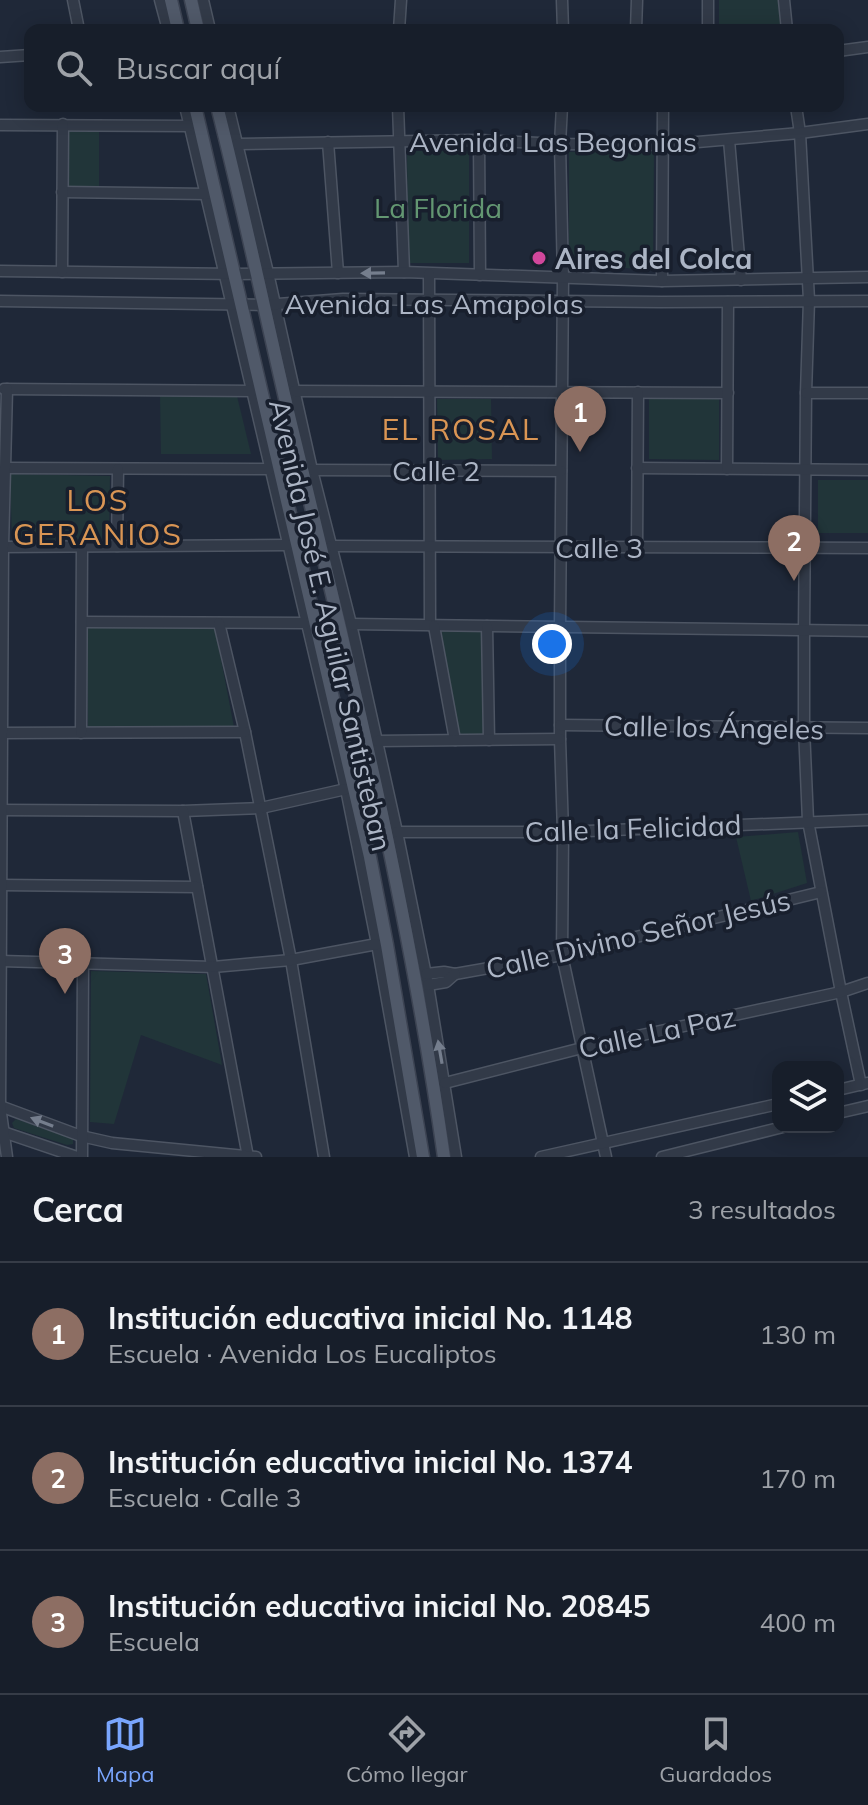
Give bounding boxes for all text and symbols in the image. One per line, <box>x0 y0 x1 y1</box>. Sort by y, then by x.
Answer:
search box <box>24 24 844 112</box>
icon: search <box>52 46 96 90</box>
text: Buscar aquí <box>116 49 281 87</box>
street label: Avenida Las Begonias <box>409 124 697 159</box>
park label: La Florida <box>374 190 502 225</box>
place label: Aires del Colca <box>555 241 752 276</box>
marker: Aires del Colca <box>530 249 548 267</box>
one-way arrow <box>360 267 385 279</box>
street label: Avenida Las Amapolas <box>284 286 584 321</box>
pin: 1 <box>554 386 606 452</box>
street label: Avenida José E. Aguilar Santisteban <box>262 396 400 854</box>
district label: EL ROSAL <box>382 410 540 448</box>
street label: Calle 2 <box>392 453 480 488</box>
district label: LOS GERANIOS <box>13 481 183 553</box>
pin: 2 <box>768 515 820 581</box>
street label: Calle 3 <box>555 530 643 565</box>
your location <box>532 624 572 664</box>
street label: Calle los Ángeles <box>604 708 824 746</box>
street label: Calle la Felicidad <box>524 807 742 849</box>
street label: Calle Divino Señor Jesús <box>482 882 794 986</box>
pin: 3 <box>39 928 91 994</box>
street label: Calle La Paz <box>575 998 739 1066</box>
one-way arrow <box>433 1039 445 1064</box>
map controls <box>772 1061 844 1133</box>
button: layers <box>772 1061 844 1133</box>
one-way arrow <box>30 1115 54 1128</box>
text: Cerca <box>32 1188 124 1231</box>
text: 3 resultados <box>688 1193 836 1226</box>
text: Institución educativa inicial No. 1148 <box>108 1299 632 1337</box>
text: 1 <box>50 1318 66 1351</box>
text: 130 m <box>760 1318 836 1351</box>
text: Escuela · Avenida Los Eucaliptos <box>108 1337 497 1370</box>
text: Institución educativa inicial No. 1374 <box>108 1443 632 1481</box>
text: 2 <box>50 1462 66 1495</box>
text: 170 m <box>760 1462 836 1495</box>
text: Escuela · Calle 3 <box>108 1481 301 1514</box>
text: Institución educativa inicial No. 20845 <box>108 1587 650 1625</box>
text: 3 <box>50 1606 66 1639</box>
text: 400 m <box>760 1606 836 1639</box>
text: Escuela <box>108 1625 200 1658</box>
tab: Mapa <box>96 1712 154 1788</box>
tab: Cómo llegar <box>346 1712 467 1788</box>
tab: Guardados <box>659 1712 772 1788</box>

